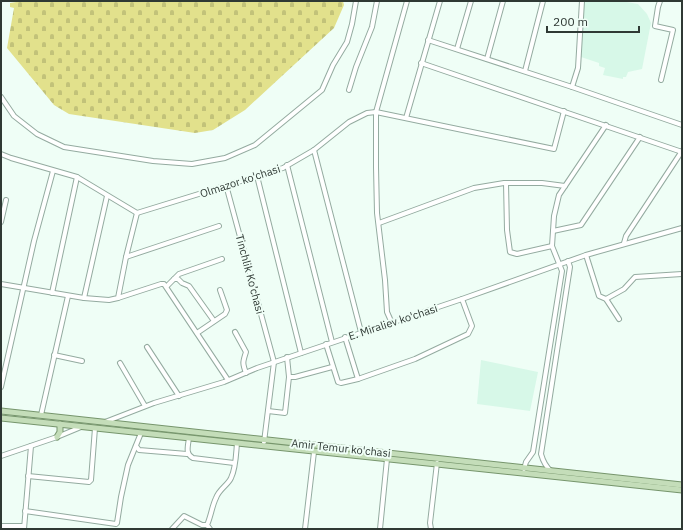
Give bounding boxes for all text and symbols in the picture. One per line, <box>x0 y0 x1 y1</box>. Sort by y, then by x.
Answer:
scale bar <box>547 8 639 34</box>
text: 200 m <box>553 14 588 29</box>
street label: Olmazor ko'chasi <box>198 161 282 201</box>
street label: Tinchlik Ko’chasi <box>233 233 267 315</box>
street label: E. Miraliev ko'chasi <box>347 301 439 343</box>
street label: Amir Temur ko'chasi <box>291 436 391 460</box>

